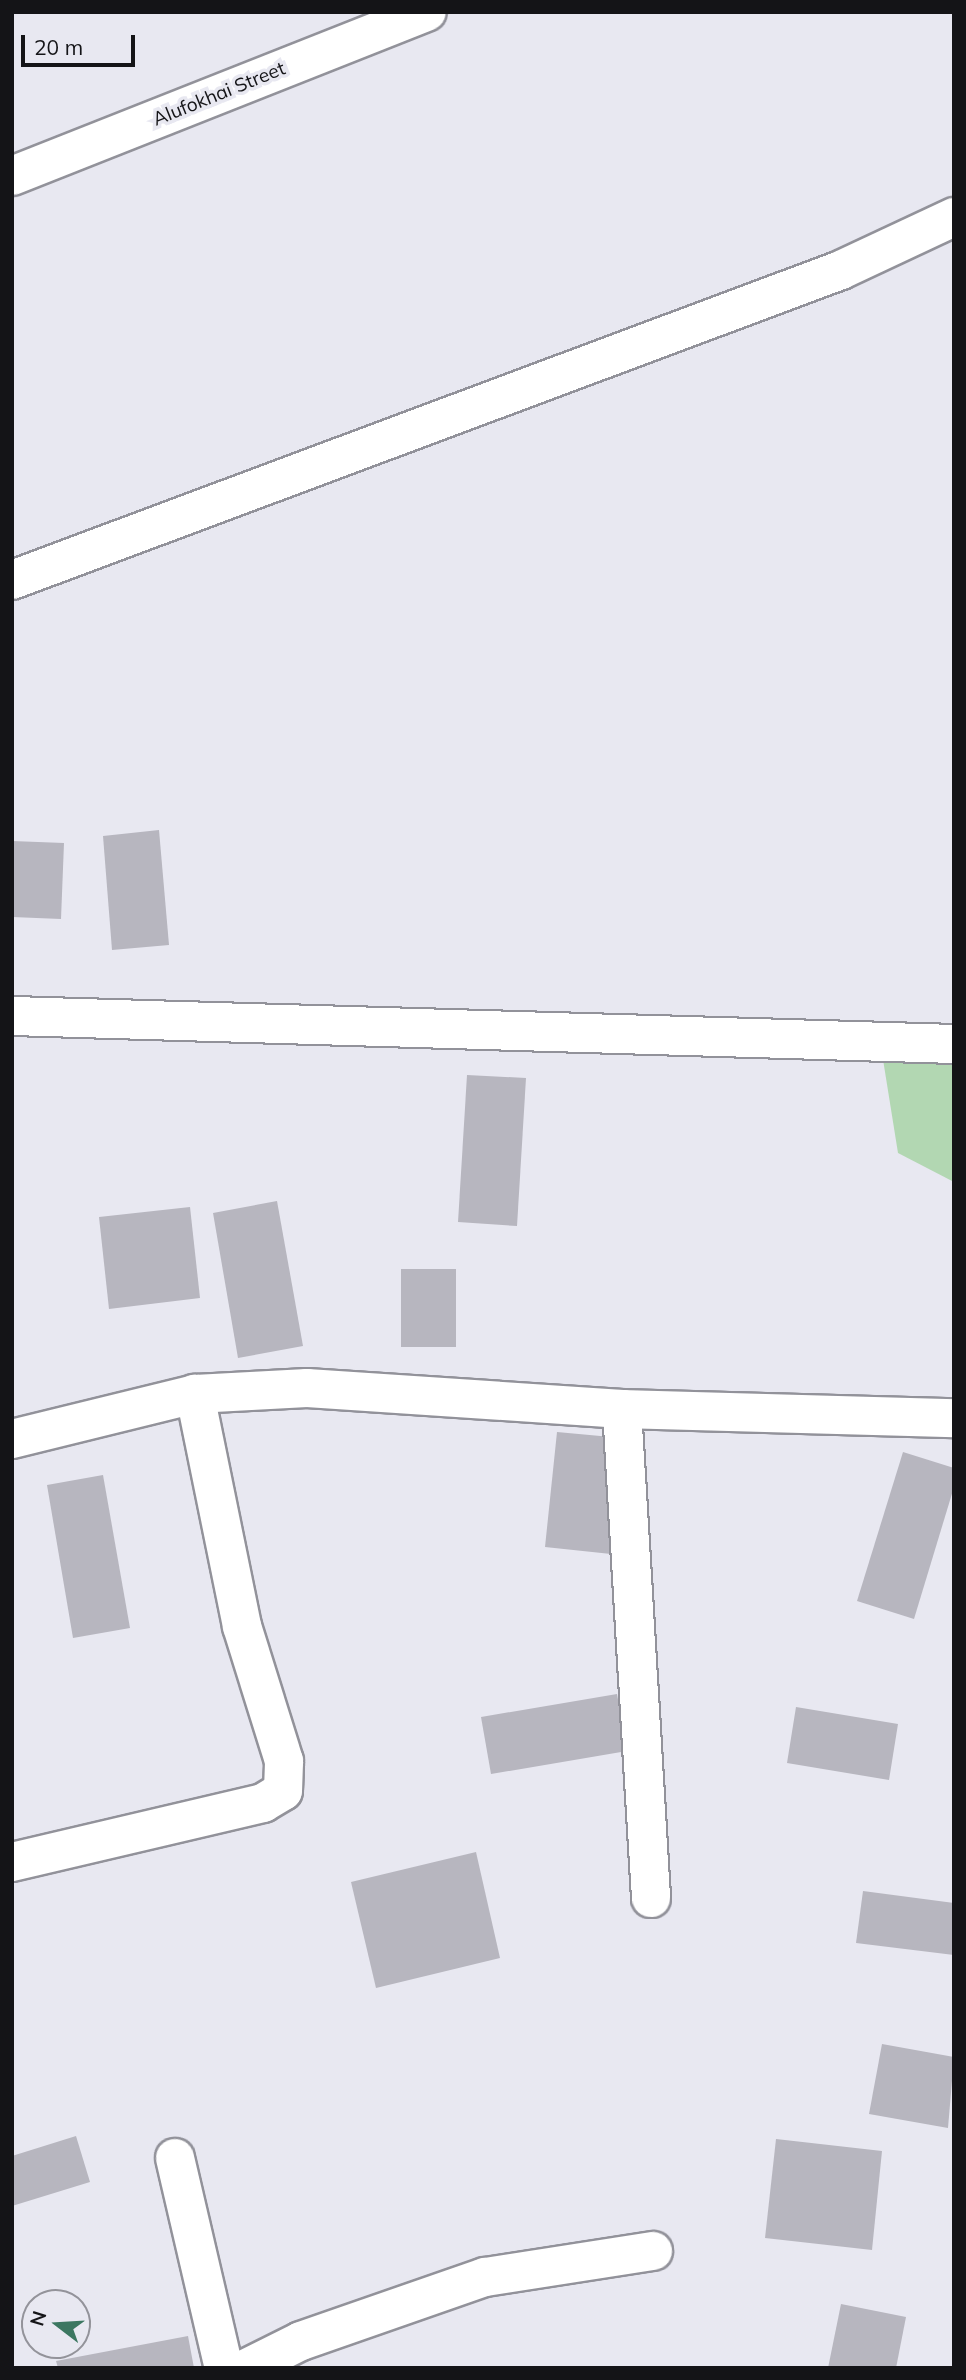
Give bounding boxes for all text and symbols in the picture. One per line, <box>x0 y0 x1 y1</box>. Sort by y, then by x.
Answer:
scale bar <box>24 21 138 65</box>
text: 20 m <box>34 34 83 60</box>
street label: Alufokhai Street <box>149 57 289 131</box>
north arrow <box>21 2289 91 2359</box>
text: N <box>24 2308 51 2329</box>

